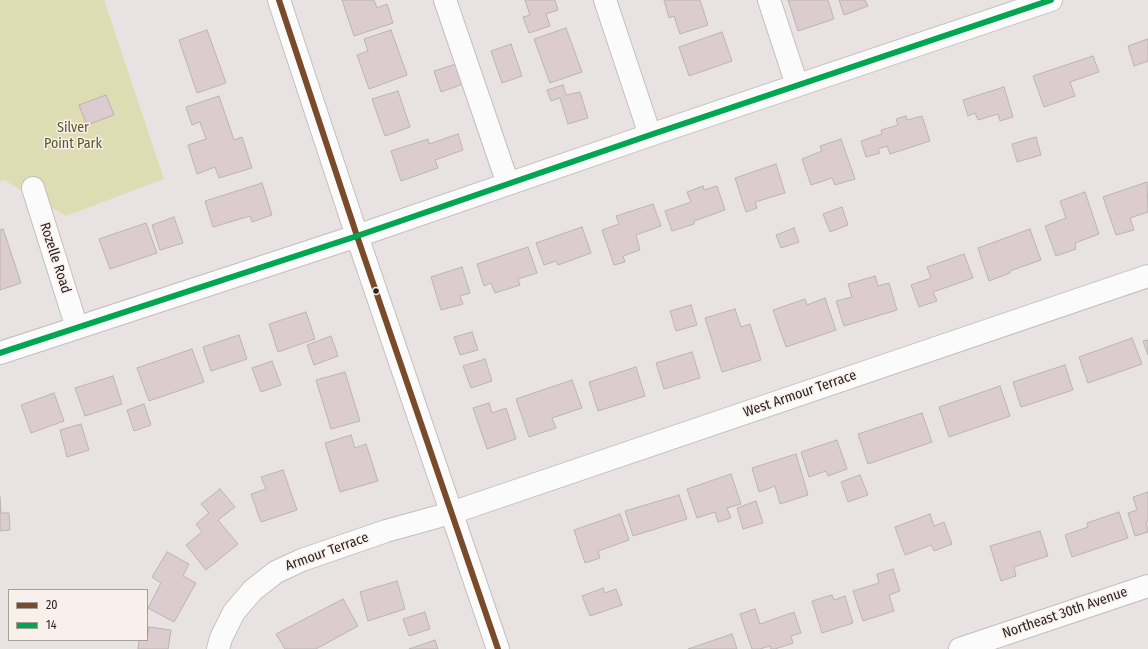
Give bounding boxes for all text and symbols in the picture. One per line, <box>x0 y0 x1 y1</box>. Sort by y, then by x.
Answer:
park label: Silver Point Park <box>44 120 102 152</box>
street label: Rozelle Road <box>36 220 74 296</box>
unlabelled marker <box>371 286 381 296</box>
street label: West Armour Terrace <box>741 367 859 421</box>
street label: Armour Terrace <box>283 529 371 575</box>
street label: Northeast 30th Avenue <box>1000 584 1130 642</box>
legend <box>8 589 148 641</box>
text: 20 <box>46 598 58 612</box>
text: 14 <box>46 618 57 632</box>

